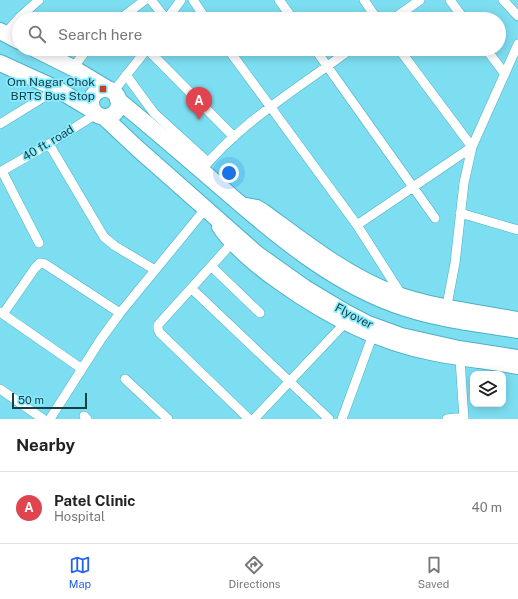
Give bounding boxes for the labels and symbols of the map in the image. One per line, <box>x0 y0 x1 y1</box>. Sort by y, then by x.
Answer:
place label: Om Nagar Chok BRTS Bus Stop <box>7 75 95 103</box>
marker: Om Nagar Chok BRTS Bus Stop <box>98 84 108 94</box>
pin: A <box>186 87 212 120</box>
street label: 40 ft. road <box>20 122 76 164</box>
your location <box>219 163 239 183</box>
street label: Flyover <box>333 300 376 332</box>
scale bar <box>12 391 87 410</box>

